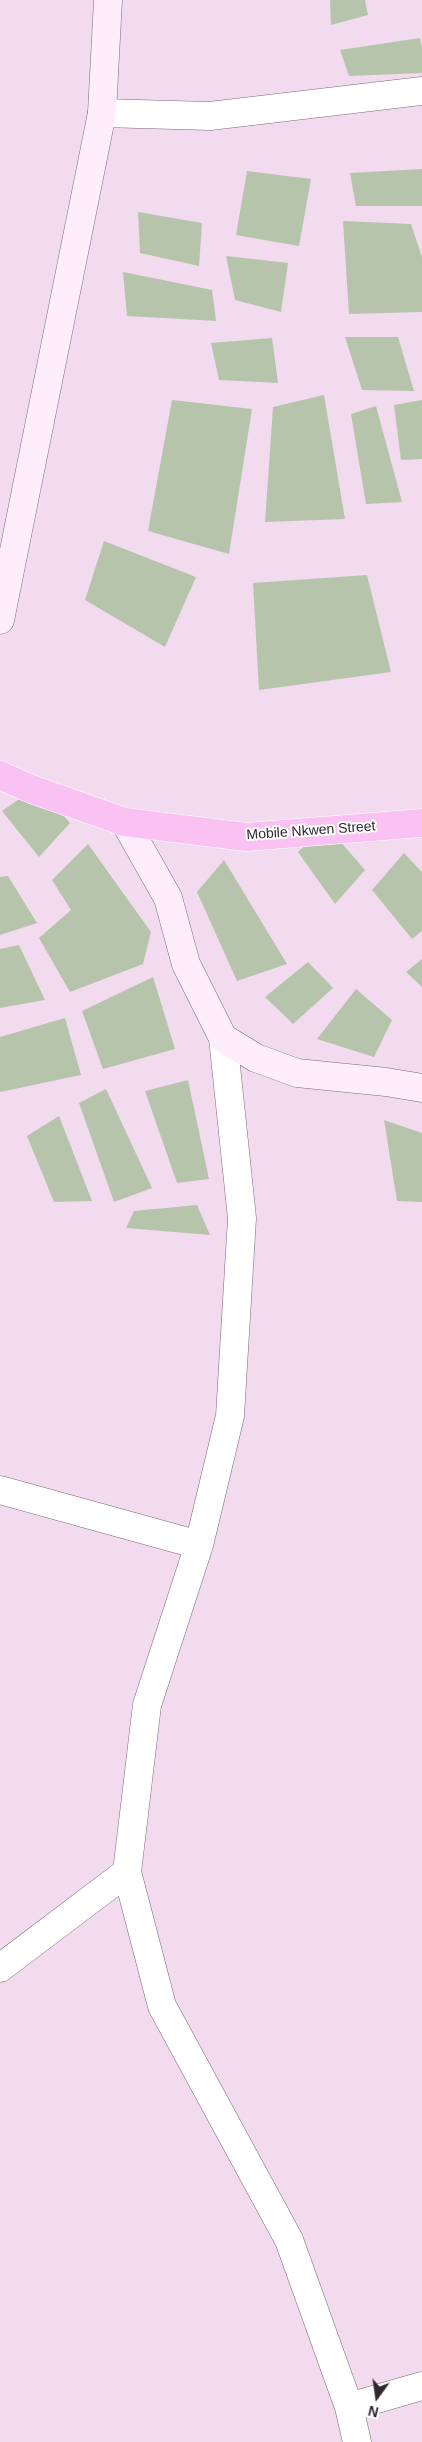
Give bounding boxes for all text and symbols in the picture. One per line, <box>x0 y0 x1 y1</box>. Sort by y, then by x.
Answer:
street label: Mobile Nkwen Street <box>246 818 376 844</box>
north arrow <box>352 2372 402 2422</box>
text: N <box>367 2403 380 2421</box>

